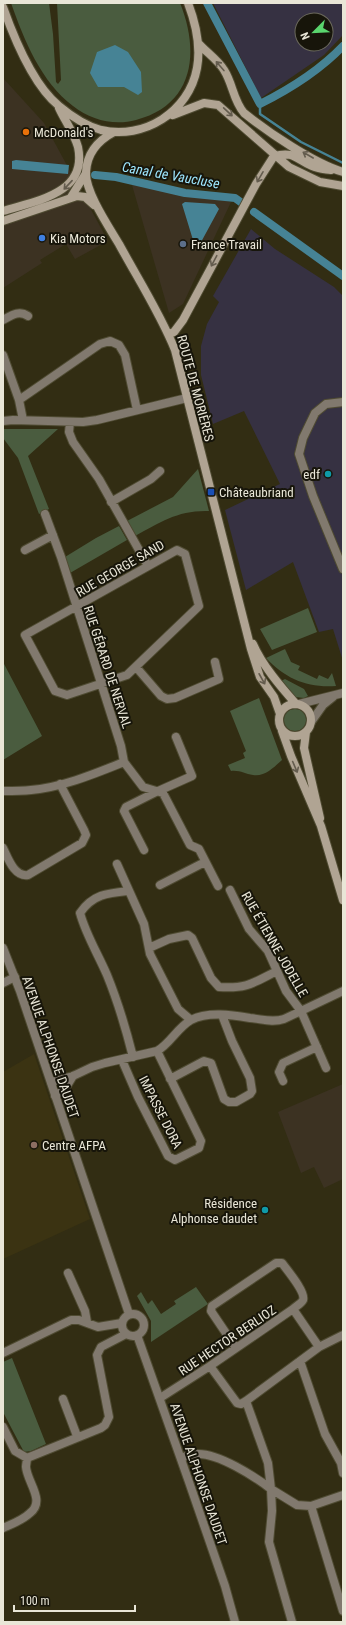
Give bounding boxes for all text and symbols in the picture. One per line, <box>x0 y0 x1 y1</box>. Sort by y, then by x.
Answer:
north arrow <box>294 12 334 52</box>
text: N <box>298 30 313 42</box>
one-way arrow <box>216 61 225 71</box>
one-way arrow <box>222 108 233 117</box>
place label: McDonald's <box>34 125 93 140</box>
marker: McDonald's <box>21 127 31 137</box>
one-way arrow <box>302 151 314 159</box>
water label: Canal de Vaucluse <box>121 159 221 191</box>
one-way arrow <box>255 171 263 183</box>
one-way arrow <box>63 180 73 190</box>
place label: Kia Motors <box>50 231 106 246</box>
marker: Kia Motors <box>37 233 47 243</box>
place label: France Travail <box>191 237 262 252</box>
marker: France Travail <box>178 239 188 249</box>
one-way arrow <box>210 255 217 267</box>
street label: ROUTE DE MORIÈRES <box>174 333 217 443</box>
place label: edf <box>303 467 320 482</box>
marker: edf <box>323 469 333 479</box>
place label: Châteaubriand <box>219 485 294 500</box>
marker: Châteaubriand <box>206 487 216 497</box>
street label: RUE GEORGE SAND <box>73 537 167 600</box>
street label: RUE GÉRARD DE NERVAL <box>81 604 134 730</box>
one-way arrow <box>259 673 266 685</box>
one-way arrow <box>292 761 300 773</box>
street label: RUE ÉTIENNE JODELLE <box>238 889 311 1000</box>
street label: AVENUE ALPHONSE DAUDET <box>19 974 82 1120</box>
street label: IMPASSE DORA <box>136 1073 185 1151</box>
place label: Centre AFPA <box>42 1138 107 1153</box>
marker: Centre AFPA <box>29 1140 39 1150</box>
place label: Résidence Alphonse daudet <box>171 1196 257 1226</box>
marker: Résidence Alphonse daudet <box>260 1205 270 1215</box>
street label: RUE HECTOR BERLIOZ <box>176 1302 279 1379</box>
street label: AVENUE ALPHONSE DAUDET <box>167 1401 230 1547</box>
scale bar <box>14 1587 135 1613</box>
text: 100 m <box>20 1594 50 1608</box>

